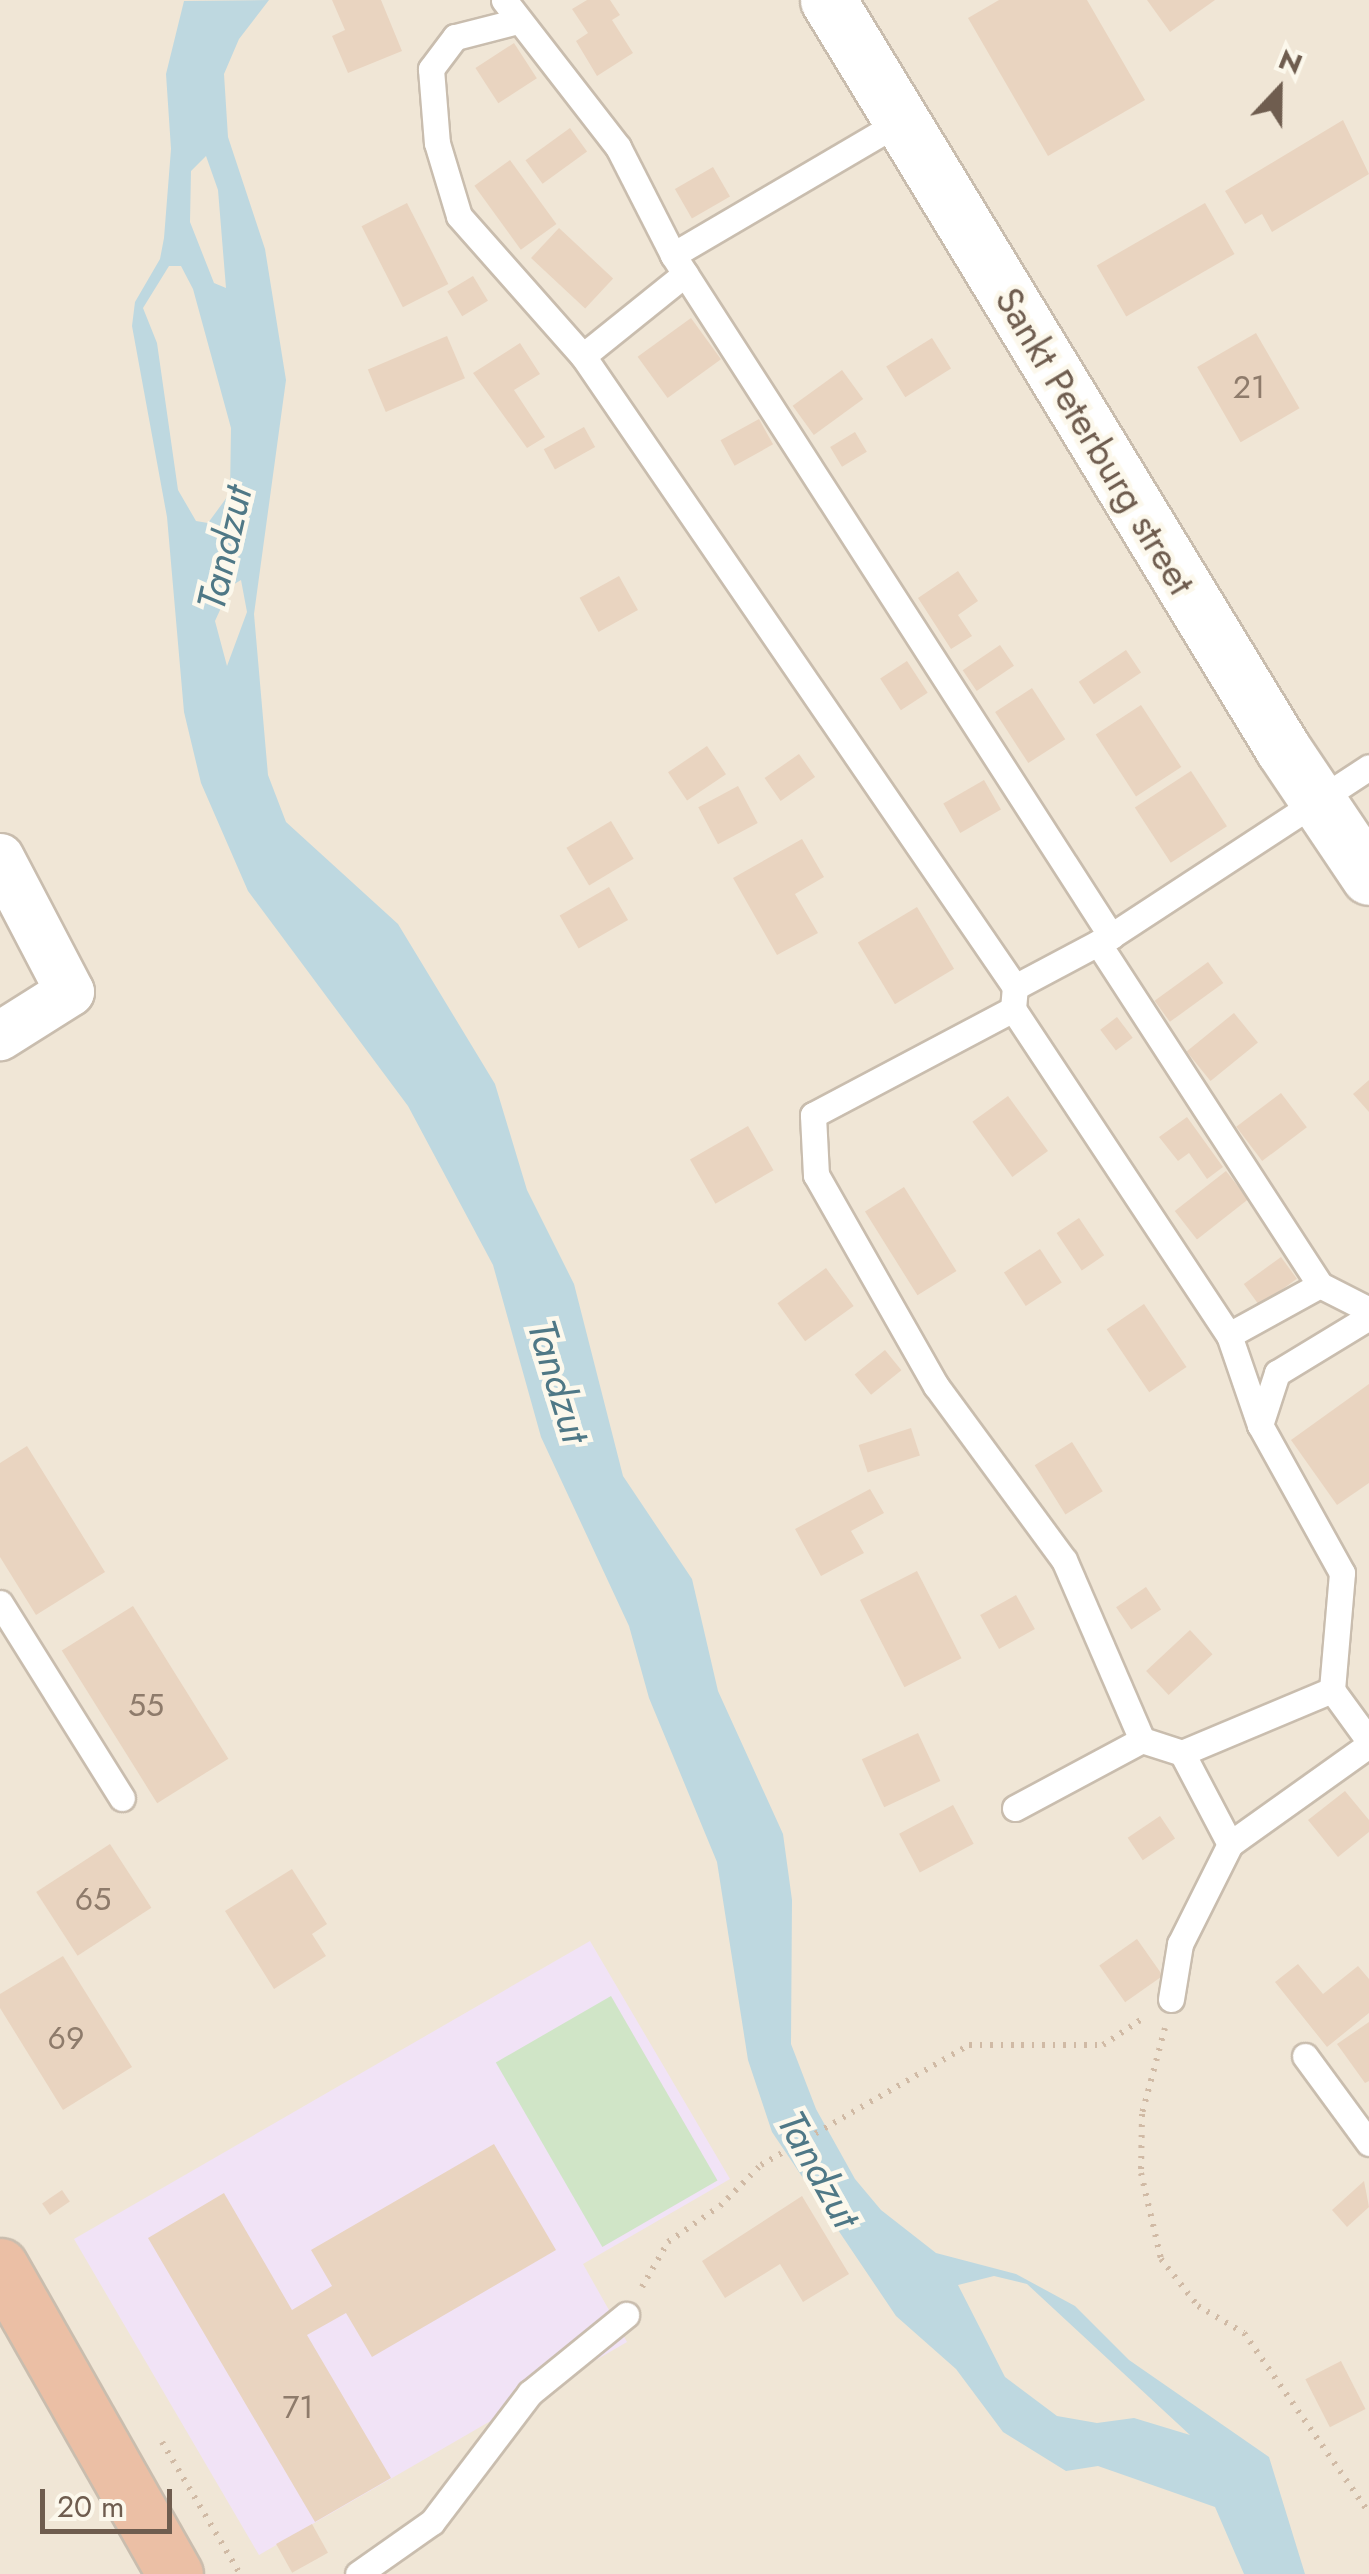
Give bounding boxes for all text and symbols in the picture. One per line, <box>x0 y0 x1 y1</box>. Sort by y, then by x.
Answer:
text: N <box>1272 39 1308 85</box>
north arrow <box>1229 40 1329 140</box>
street label: Sankt Peterburg street <box>985 279 1205 603</box>
house number: 21 <box>1233 368 1265 406</box>
water label: Tandzut <box>186 481 262 615</box>
water label: Tandzut <box>518 1314 600 1448</box>
house number: 55 <box>128 1686 164 1724</box>
house number: 65 <box>75 1880 111 1918</box>
house number: 69 <box>48 2019 84 2057</box>
water label: Tandzut <box>768 2102 870 2236</box>
house number: 71 <box>282 2388 314 2426</box>
scale bar <box>45 2469 178 2531</box>
text: 20 m <box>57 2485 124 2528</box>

